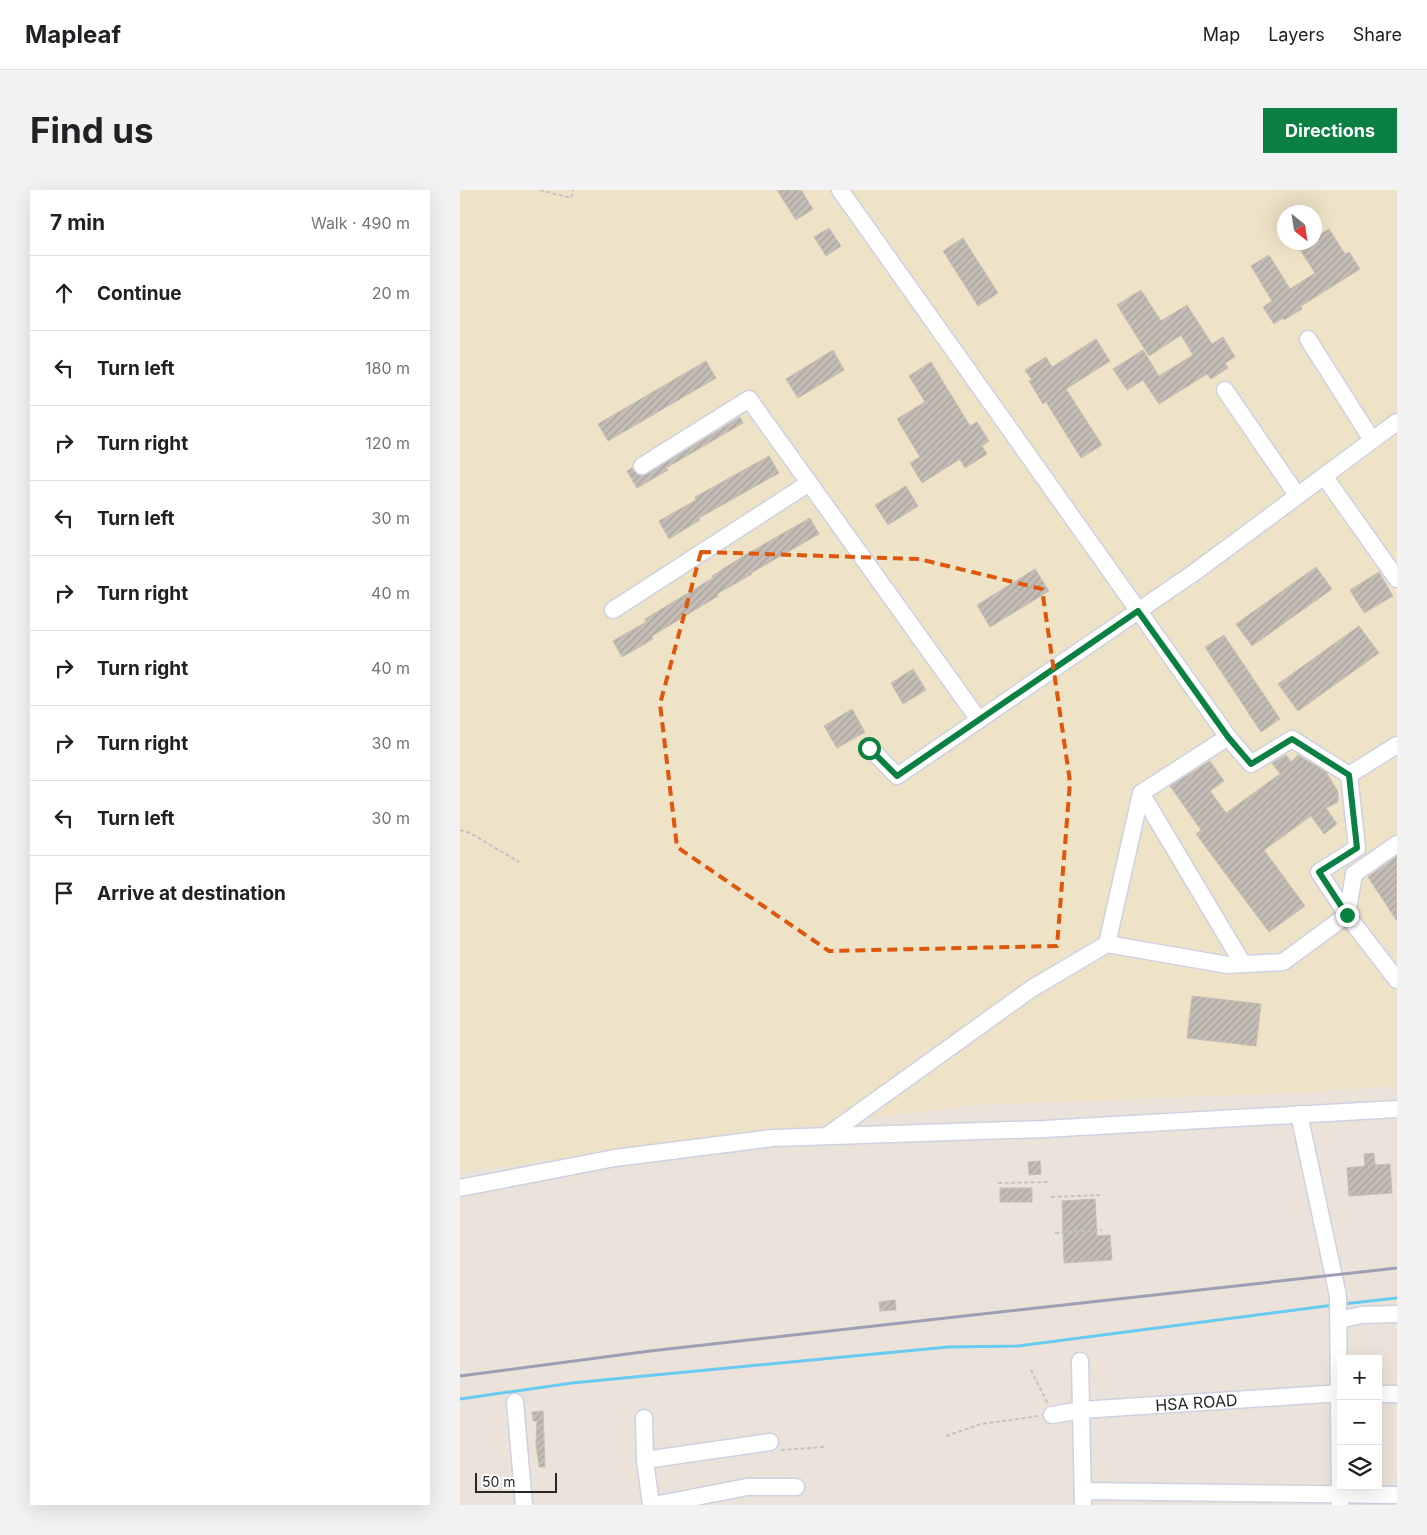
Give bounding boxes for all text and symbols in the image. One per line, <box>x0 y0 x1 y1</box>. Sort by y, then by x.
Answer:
text: Mapleaf <box>25 20 121 49</box>
text: Map <box>1203 24 1240 45</box>
text: Layers <box>1268 24 1325 45</box>
text: Share <box>1353 24 1402 45</box>
button: Directions <box>1263 108 1397 153</box>
text: Find us <box>30 109 154 151</box>
north arrow <box>1277 205 1322 250</box>
text: 7 min <box>50 210 105 235</box>
text: Walk · 490 m <box>311 213 410 233</box>
icon: ahead <box>50 279 78 307</box>
text: Continue <box>97 282 182 305</box>
text: 20 m <box>372 283 410 303</box>
icon: left <box>50 354 78 382</box>
text: Turn left <box>97 357 175 380</box>
text: 180 m <box>365 358 410 378</box>
icon: right <box>50 429 78 457</box>
text: Turn right <box>97 432 188 455</box>
text: 120 m <box>365 433 410 453</box>
icon: left <box>50 504 78 532</box>
text: Turn left <box>97 507 175 530</box>
text: 30 m <box>372 508 410 528</box>
icon: right <box>50 579 78 607</box>
text: Turn right <box>97 582 188 605</box>
text: 40 m <box>371 583 410 603</box>
icon: right <box>50 654 78 682</box>
text: Turn right <box>97 657 188 680</box>
text: 40 m <box>371 658 410 678</box>
icon: right <box>50 729 78 757</box>
text: Turn right <box>97 732 188 755</box>
text: 30 m <box>372 733 410 753</box>
route start <box>858 737 881 760</box>
icon: left <box>50 804 78 832</box>
text: Turn left <box>97 807 175 830</box>
text: 30 m <box>372 808 410 828</box>
icon: arrive <box>50 879 78 907</box>
text: Arrive at destination <box>97 882 286 905</box>
route end <box>1336 904 1359 927</box>
map controls <box>1337 1355 1382 1490</box>
button: + <box>1337 1355 1382 1400</box>
street label: HSA ROAD <box>1155 1390 1238 1415</box>
button: − <box>1337 1400 1382 1445</box>
button: layers <box>1337 1445 1382 1490</box>
scale bar <box>475 1470 558 1493</box>
text: 50 m <box>482 1473 516 1490</box>

